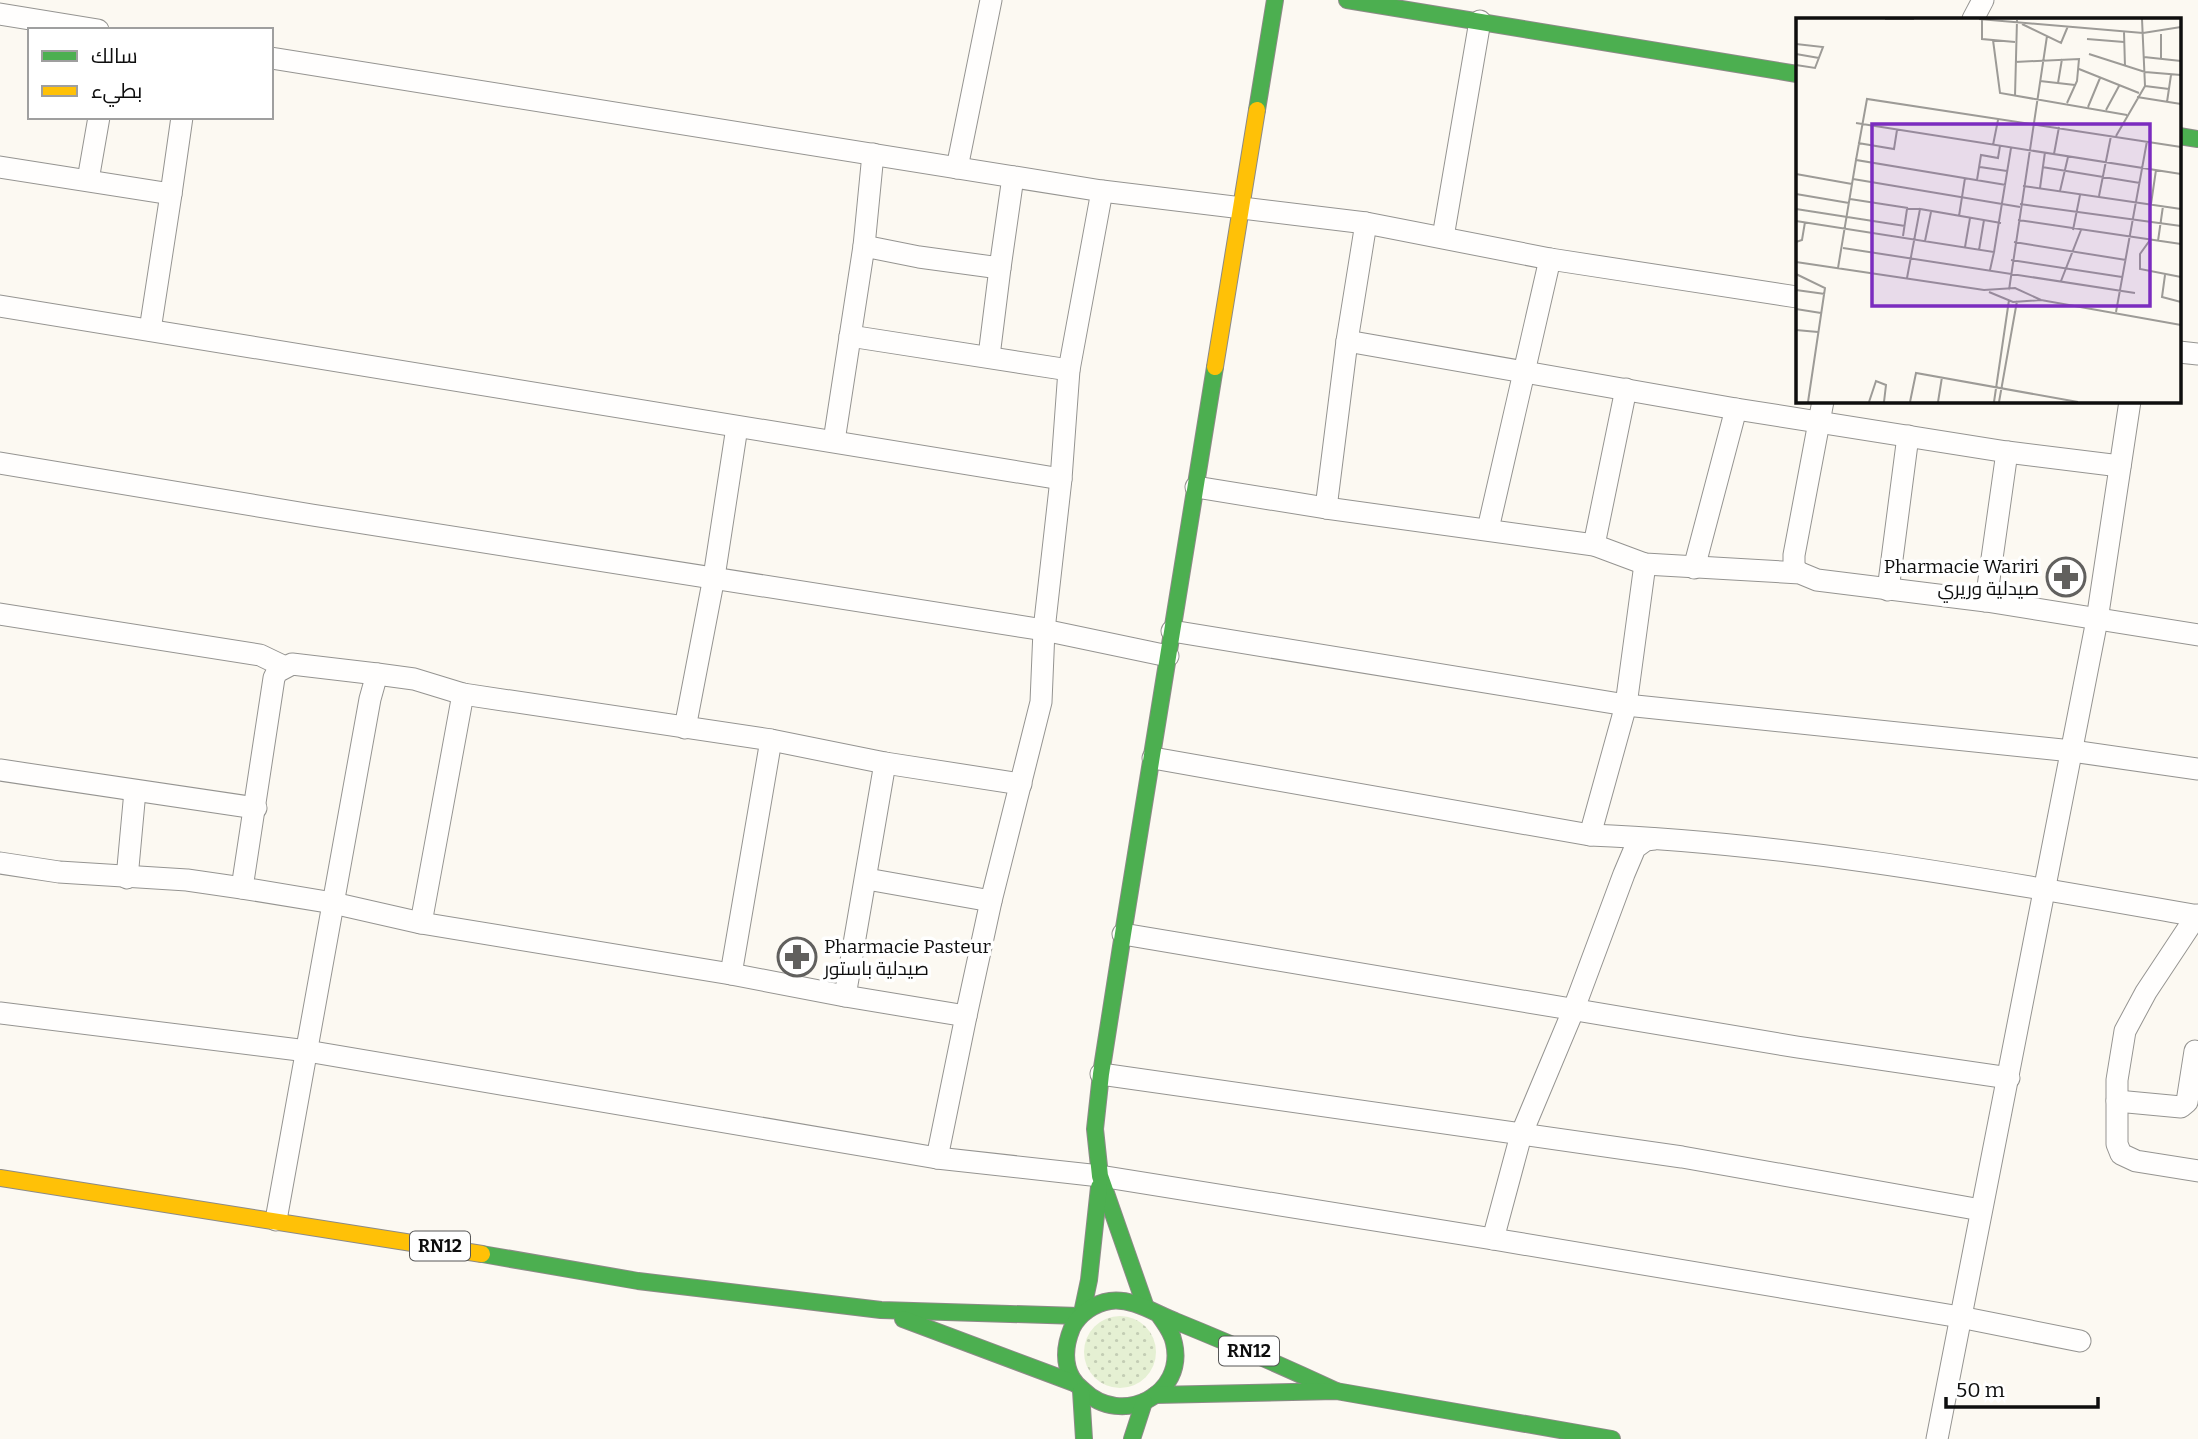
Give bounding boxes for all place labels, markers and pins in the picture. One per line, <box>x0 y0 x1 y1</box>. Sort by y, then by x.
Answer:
place label: Pharmacie Wariri صيدلية وريري <box>1884 555 2039 603</box>
pharmacy icon: Pharmacie Wariri صيدلية وريري <box>2045 556 2087 598</box>
place label: Pharmacie Pasteur صيدلية باستور <box>823 935 991 980</box>
pharmacy icon: Pharmacie Pasteur صيدلية باستور <box>776 936 818 978</box>

